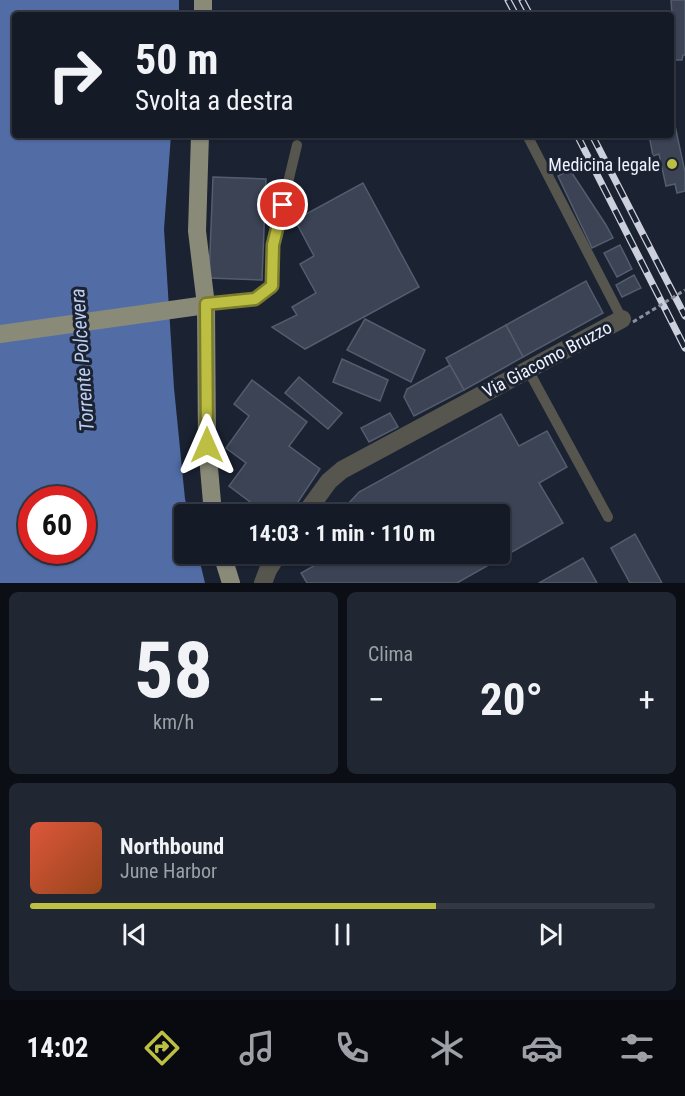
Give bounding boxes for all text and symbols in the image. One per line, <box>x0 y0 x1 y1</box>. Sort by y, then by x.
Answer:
text: 50 m <box>135 35 218 84</box>
icon: right <box>36 36 114 114</box>
text: Svolta a destra <box>135 85 293 117</box>
place label: Medicina legale <box>548 154 660 175</box>
marker: Medicina legale <box>665 157 679 171</box>
pin <box>257 179 308 230</box>
icon: arrive <box>266 188 299 221</box>
water label: Torrente Polcevera <box>65 288 99 432</box>
street label: Via Giacomo Bruzzo <box>479 316 615 402</box>
position arrow <box>175 413 239 477</box>
speed limit sign: 60 <box>18 486 96 564</box>
text: 14:03 · 1 min · 110 m <box>249 521 435 546</box>
text: 58 <box>134 625 213 716</box>
text: Clima <box>368 642 413 666</box>
text: 20° <box>480 673 543 726</box>
text: − <box>368 680 385 719</box>
text: + <box>639 680 655 719</box>
text: km/h <box>153 710 194 734</box>
text: Northbound <box>120 834 224 859</box>
text: June Harbor <box>120 859 217 883</box>
icon: previous <box>118 918 151 951</box>
icon: pause <box>326 918 359 951</box>
icon: next <box>534 918 567 951</box>
icon: directions <box>141 1027 183 1069</box>
icon: music <box>236 1027 278 1069</box>
icon: phone <box>331 1027 373 1069</box>
icon: climate <box>426 1027 468 1069</box>
icon: car <box>521 1027 563 1069</box>
icon: filters <box>616 1027 658 1069</box>
text: 14:02 <box>27 1032 88 1064</box>

